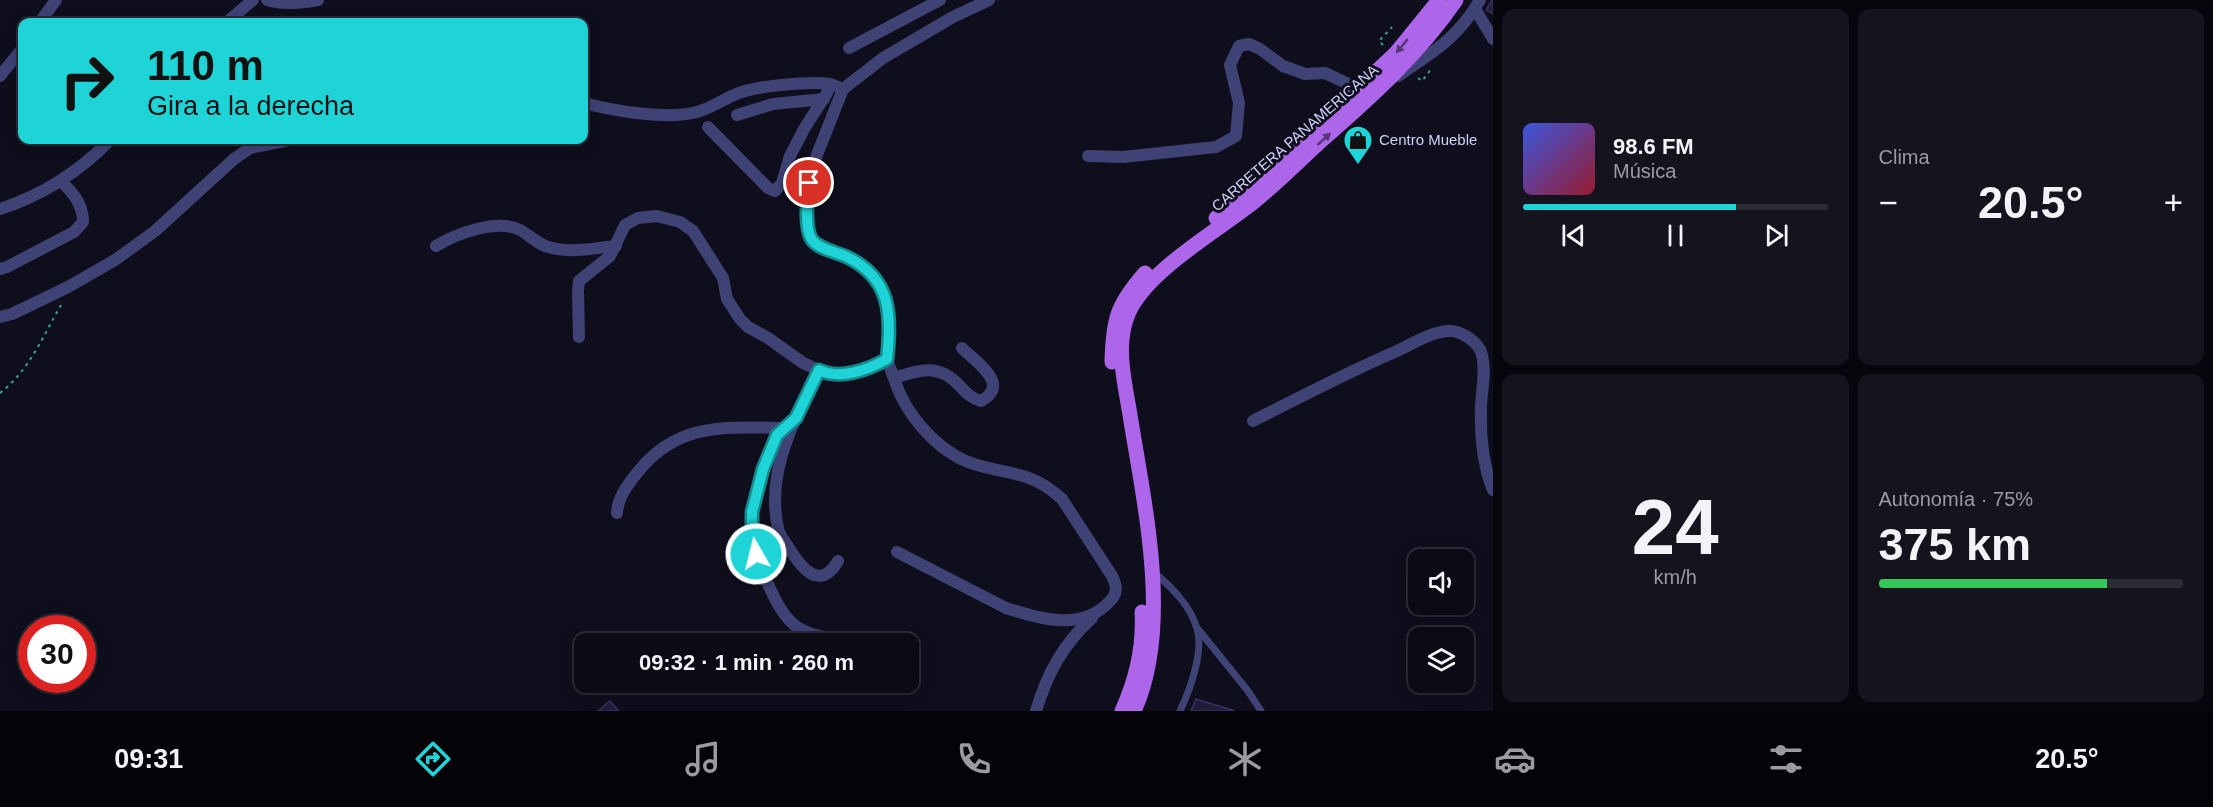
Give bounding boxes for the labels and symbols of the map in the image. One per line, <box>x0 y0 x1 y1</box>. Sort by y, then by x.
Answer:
one-way arrow <box>1396 38 1409 53</box>
street label: CARRETERA PANAMERICANA <box>1208 61 1381 214</box>
shop icon: Centro Mueble <box>1342 124 1374 166</box>
place label: Centro Mueble <box>1379 131 1477 148</box>
one-way arrow <box>1316 133 1331 146</box>
pin <box>783 157 834 208</box>
position arrow <box>724 522 788 586</box>
speed limit sign: 30 <box>18 615 96 693</box>

